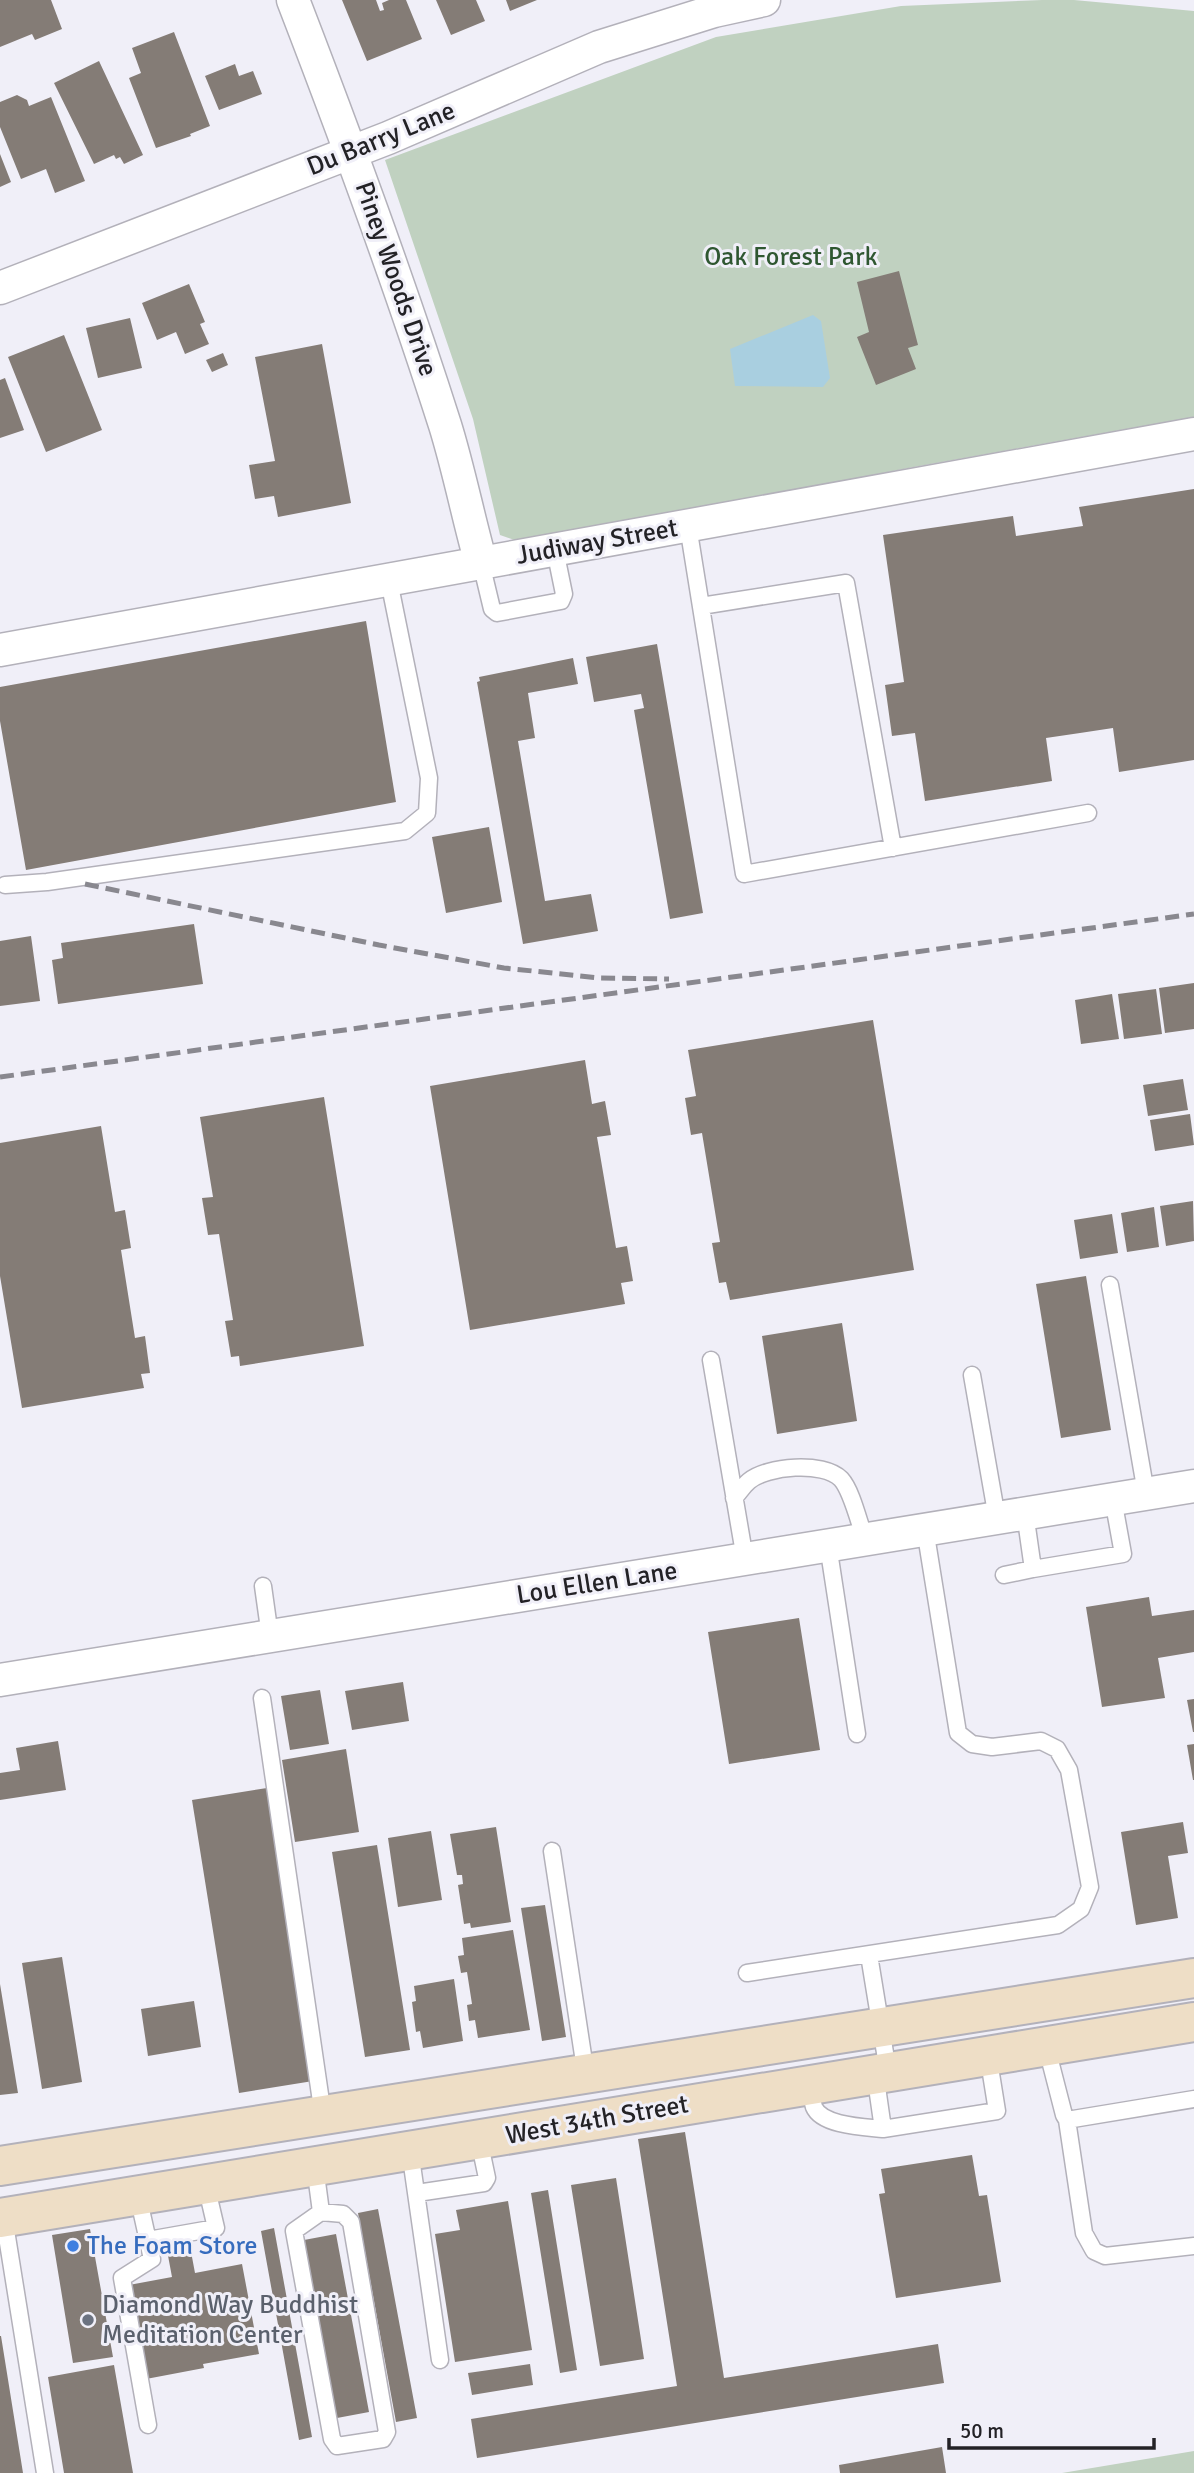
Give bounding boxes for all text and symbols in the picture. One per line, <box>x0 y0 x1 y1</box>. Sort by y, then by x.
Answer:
street label: Du Barry Lane <box>302 95 460 183</box>
street label: Piney Woods Drive <box>348 177 444 381</box>
park label: Oak Forest Park <box>704 241 878 273</box>
street label: Judiway Street <box>514 512 680 572</box>
street label: Lou Ellen Lane <box>514 1554 680 1612</box>
street label: West 34th Street <box>503 2088 691 2152</box>
place label: The Foam Store <box>87 2230 258 2262</box>
marker: The Foam Store <box>65 2238 81 2254</box>
place label: Diamond Way Buddhist Meditation Center <box>102 2289 358 2351</box>
marker: Diamond Way Buddhist Meditation Center <box>80 2312 96 2328</box>
scale bar <box>949 2406 1154 2450</box>
text: 50 m <box>960 2418 1004 2444</box>

